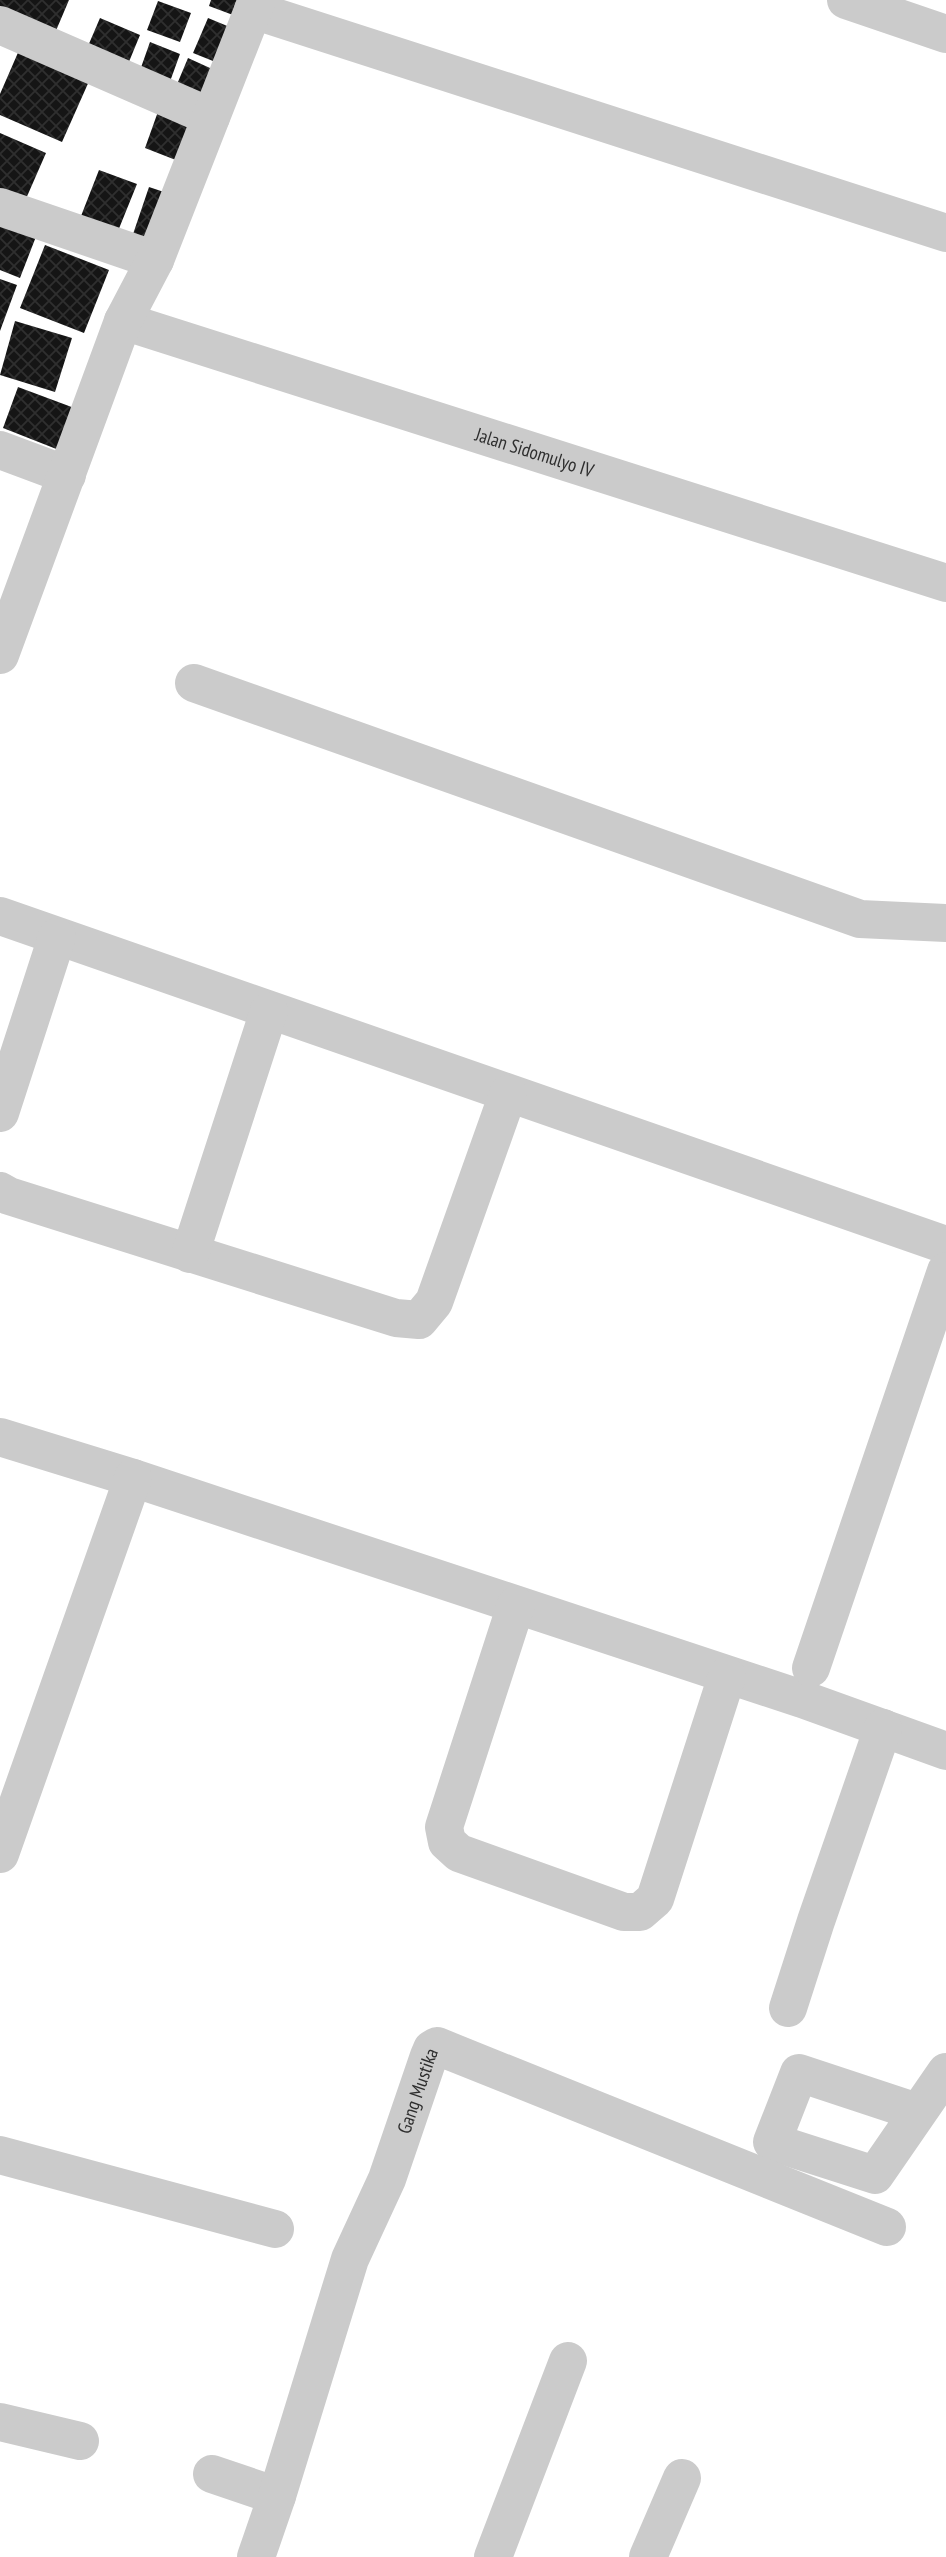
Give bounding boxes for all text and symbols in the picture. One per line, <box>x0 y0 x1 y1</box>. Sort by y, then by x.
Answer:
street label: Jalan Sidomulyo IV <box>471 422 597 482</box>
street label: Gang Mustika <box>391 2044 443 2137</box>

